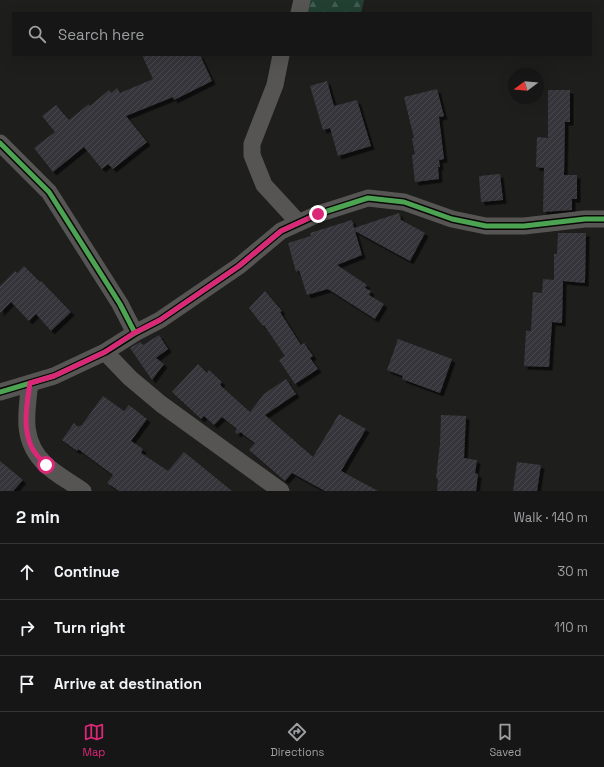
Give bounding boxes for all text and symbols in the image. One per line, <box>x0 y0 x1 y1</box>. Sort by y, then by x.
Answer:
search box <box>12 12 592 56</box>
icon: search <box>26 23 48 45</box>
text: Search here <box>58 25 144 44</box>
north arrow <box>508 68 544 104</box>
route end <box>309 205 327 223</box>
route start <box>37 456 55 474</box>
text: 2 min <box>16 506 60 528</box>
text: Walk · 140 m <box>514 509 588 526</box>
icon: ahead <box>16 561 38 583</box>
text: Continue <box>54 562 120 581</box>
text: 30 m <box>557 563 588 580</box>
icon: right <box>16 617 38 639</box>
text: Turn right <box>54 618 125 637</box>
text: 110 m <box>554 619 588 636</box>
icon: arrive <box>16 673 38 695</box>
text: Arrive at destination <box>54 674 202 693</box>
tab: Map <box>83 721 105 759</box>
tab: Directions <box>270 721 324 759</box>
tab: Saved <box>489 721 521 759</box>

